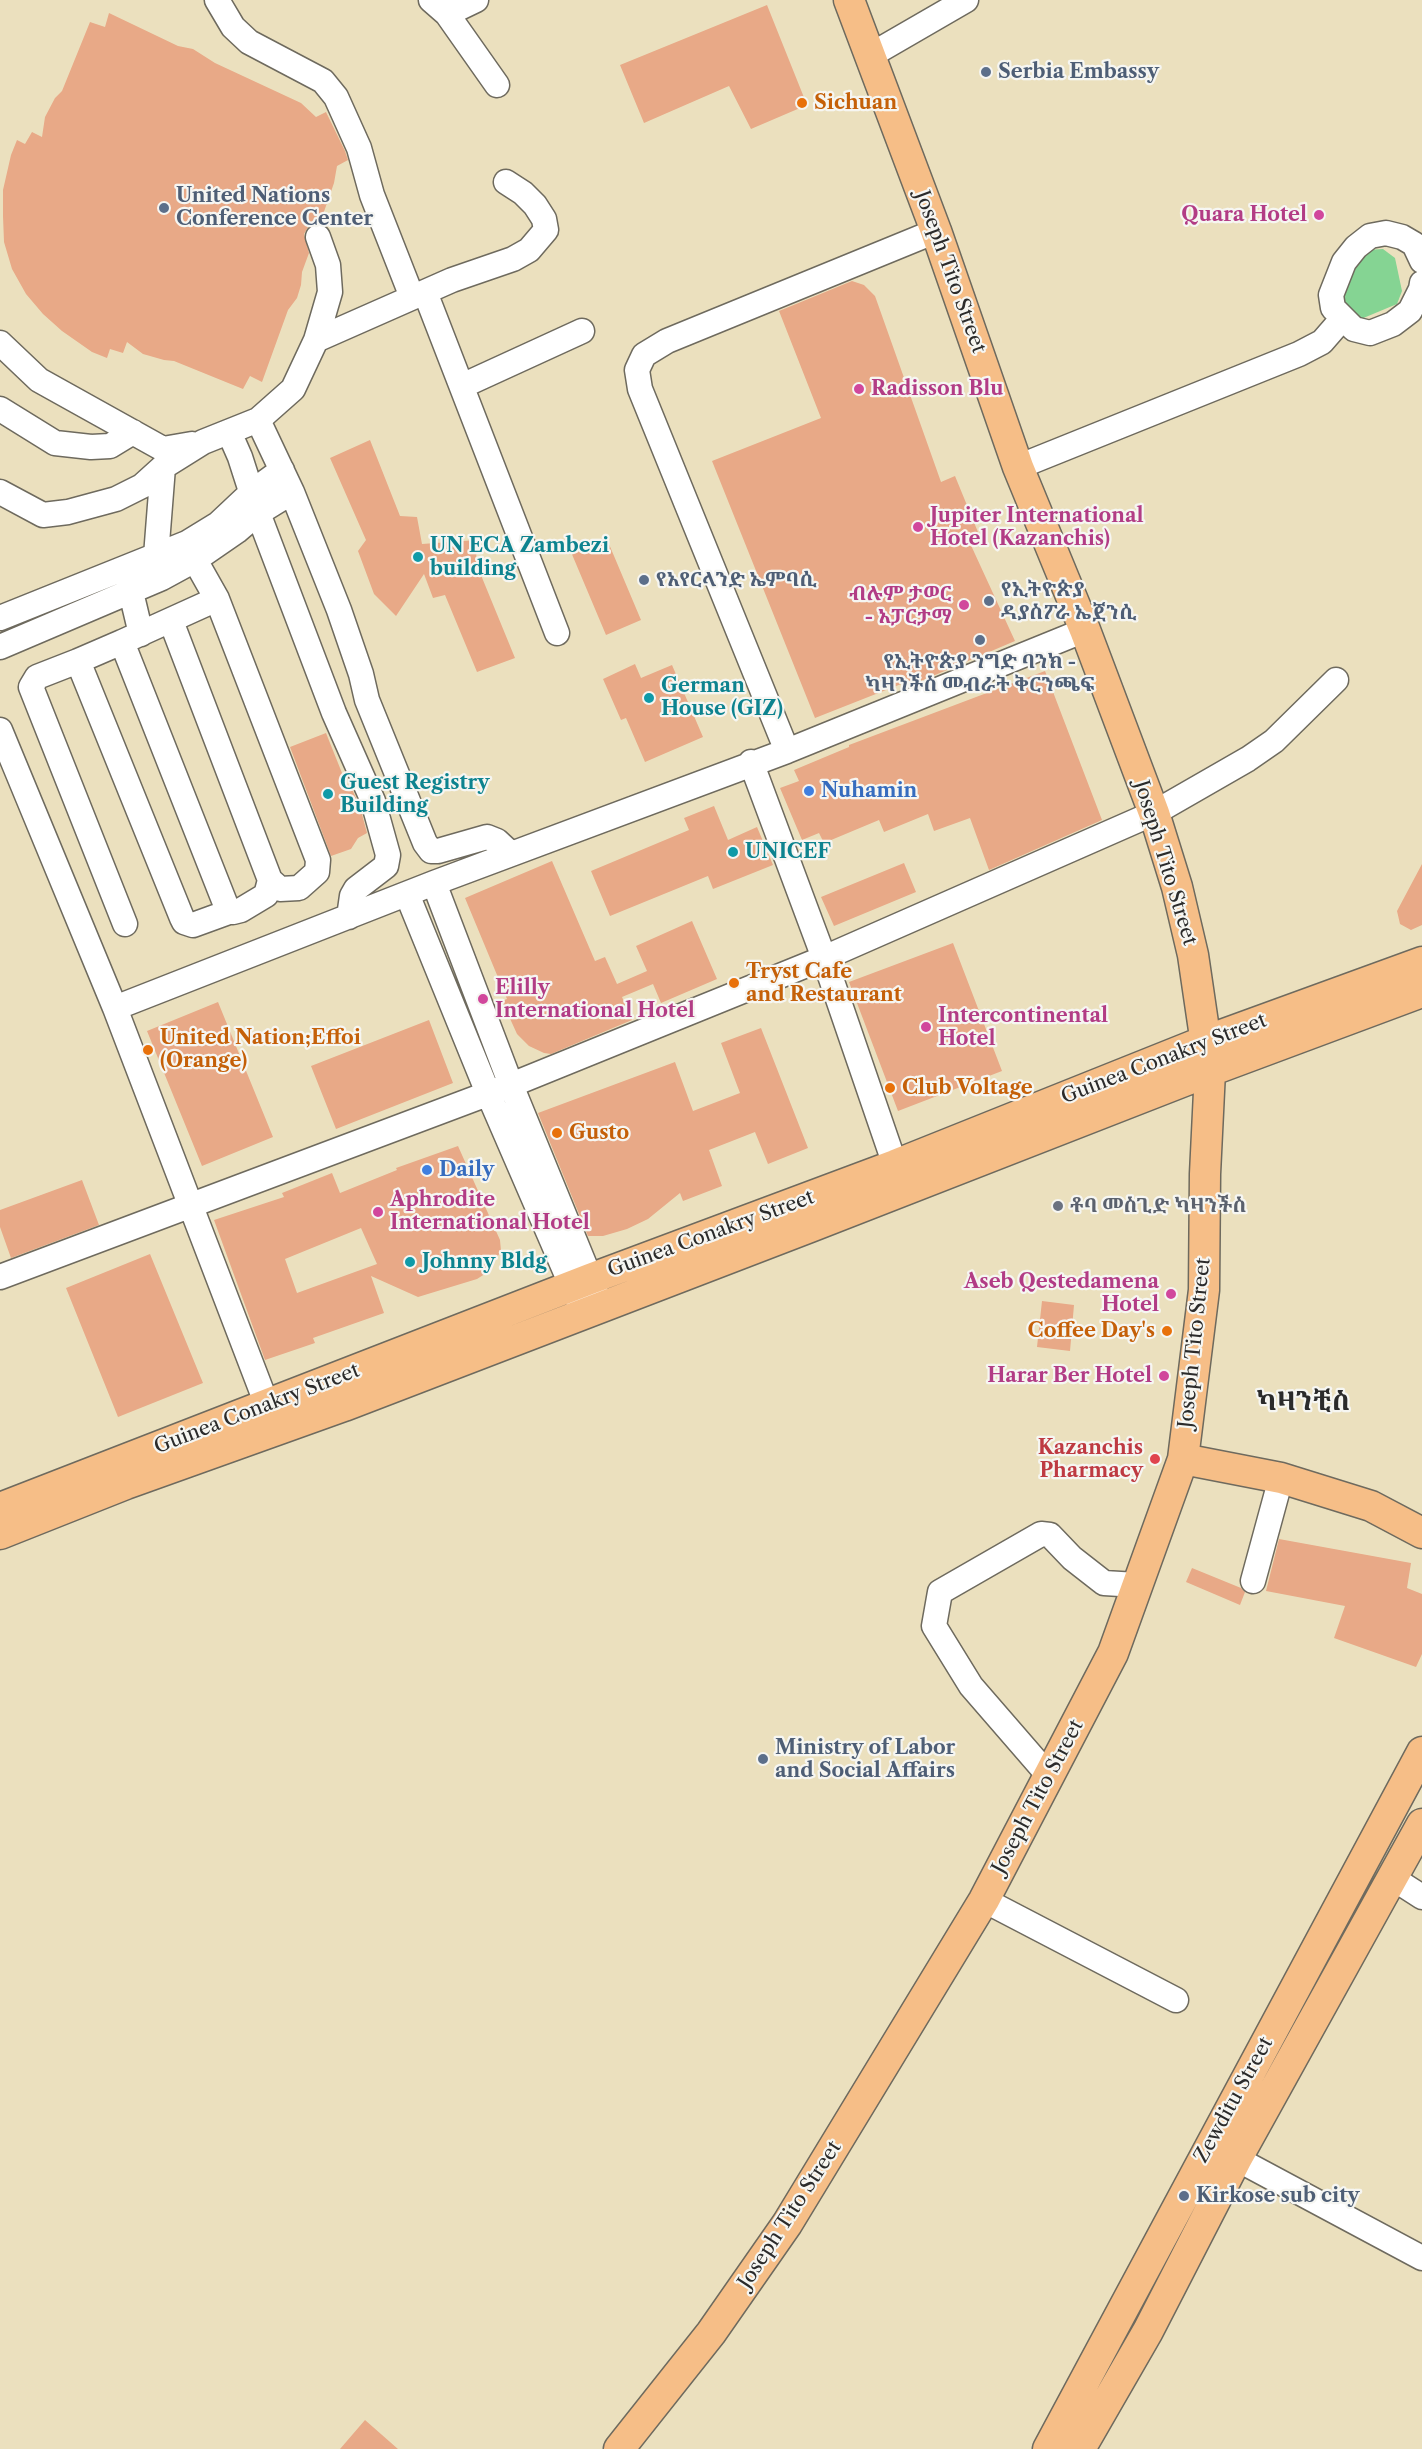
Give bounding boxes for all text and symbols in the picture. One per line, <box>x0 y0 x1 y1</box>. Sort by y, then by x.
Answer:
place label: Serbia Embassy <box>998 60 1159 84</box>
marker: Serbia Embassy <box>979 65 993 79</box>
place label: Sichuan <box>814 91 897 115</box>
marker: Sichuan <box>795 96 809 110</box>
place label: United Nations Conference Center <box>176 184 373 231</box>
street label: Joseph Tito Street <box>909 187 991 357</box>
marker: United Nations Conference Center <box>157 201 171 215</box>
place label: Quara Hotel <box>1181 203 1307 227</box>
marker: Quara Hotel <box>1312 208 1326 222</box>
place label: Radisson Blu <box>871 377 1003 401</box>
marker: Radisson Blu <box>852 382 866 396</box>
place label: Jupiter International Hotel (Kazanchis) <box>930 504 1144 551</box>
marker: Jupiter International Hotel (Kazanchis) <box>911 520 925 534</box>
place label: UN ECA Zambezi building <box>430 534 609 581</box>
marker: UN ECA Zambezi building <box>411 550 425 564</box>
place label: የአየርላንድ ኤምባሲ <box>656 568 817 592</box>
marker: የአየርላንድ ኤምባሲ <box>637 573 651 587</box>
place label: የኢትዮጵያ ዳያስፖራ ኤጀንሲ <box>1001 578 1136 625</box>
place label: ብሉም ታወር - አፓርታማ <box>849 582 952 629</box>
marker: የኢትዮጵያ ዳያስፖራ ኤጀንሲ <box>982 594 996 608</box>
marker: ብሉም ታወር - አፓርታማ <box>957 598 971 612</box>
marker: የኢትዮጵያ ንግድ ባንክ - ካዛንችስ መብራት ቅርንጫፍ <box>973 633 987 647</box>
place label: የኢትዮጵያ ንግድ ባንክ - ካዛንችስ መብራት ቅርንጫፍ <box>865 650 1095 697</box>
place label: German House (GIZ) <box>661 674 783 721</box>
marker: German House (GIZ) <box>642 691 656 705</box>
place label: Guest Registry Building <box>340 771 490 818</box>
street label: Joseph Tito Street <box>1128 778 1202 948</box>
place label: Nuhamin <box>821 779 917 803</box>
marker: Nuhamin <box>802 784 816 798</box>
marker: Guest Registry Building <box>321 787 335 801</box>
place label: UNICEF <box>745 840 831 864</box>
marker: UNICEF <box>726 845 740 859</box>
place label: Tryst Cafe and Restaurant <box>746 960 902 1007</box>
place label: Elilly International Hotel <box>495 976 695 1023</box>
marker: Tryst Cafe and Restaurant <box>727 976 741 990</box>
marker: Elilly International Hotel <box>476 992 490 1006</box>
place label: Intercontinental Hotel <box>938 1004 1108 1051</box>
street label: Guinea Conakry Street <box>1058 1009 1270 1109</box>
marker: Intercontinental Hotel <box>919 1020 933 1034</box>
place label: United Nation;Effoi (Orange) <box>160 1026 361 1073</box>
marker: United Nation;Effoi (Orange) <box>141 1043 155 1057</box>
place label: Club Voltage <box>902 1076 1033 1100</box>
marker: Club Voltage <box>883 1081 897 1095</box>
place label: Gusto <box>569 1121 629 1145</box>
marker: Gusto <box>550 1126 564 1140</box>
place label: Daily <box>439 1158 494 1182</box>
marker: Daily <box>420 1163 434 1177</box>
street label: Guinea Conakry Street <box>604 1185 818 1283</box>
place label: Aphrodite International Hotel <box>390 1188 590 1235</box>
place label: ቶባ መስጊድ ካዛንችስ <box>1070 1194 1246 1218</box>
marker: ቶባ መስጊድ ካዛንችስ <box>1051 1199 1065 1213</box>
marker: Aphrodite International Hotel <box>371 1205 385 1219</box>
place label: Johnny Bldg <box>422 1250 547 1274</box>
marker: Johnny Bldg <box>403 1255 417 1269</box>
street label: Joseph Tito Street <box>1174 1257 1216 1429</box>
place label: Aseb Qestedamena Hotel <box>964 1270 1159 1317</box>
marker: Aseb Qestedamena Hotel <box>1164 1287 1178 1301</box>
place label: Coffee Day's <box>1028 1319 1155 1343</box>
marker: Coffee Day's <box>1160 1324 1174 1338</box>
street label: Guinea Conakry Street <box>151 1359 363 1459</box>
place label: Harar Ber Hotel <box>987 1364 1152 1388</box>
marker: Harar Ber Hotel <box>1157 1369 1171 1383</box>
district label: ካዛንቺስ <box>1256 1386 1350 1418</box>
place label: Kazanchis Pharmacy <box>1038 1436 1143 1483</box>
marker: Kazanchis Pharmacy <box>1148 1452 1162 1466</box>
street label: Joseph Tito Street <box>987 1716 1089 1878</box>
place label: Ministry of Labor and Social Affairs <box>775 1736 955 1783</box>
marker: Ministry of Labor and Social Affairs <box>756 1752 770 1766</box>
street label: Zewditu Street <box>1190 2033 1278 2167</box>
street label: Joseph Tito Street <box>733 2137 847 2293</box>
place label: Kirkose sub city <box>1196 2184 1359 2208</box>
marker: Kirkose sub city <box>1177 2189 1191 2203</box>

